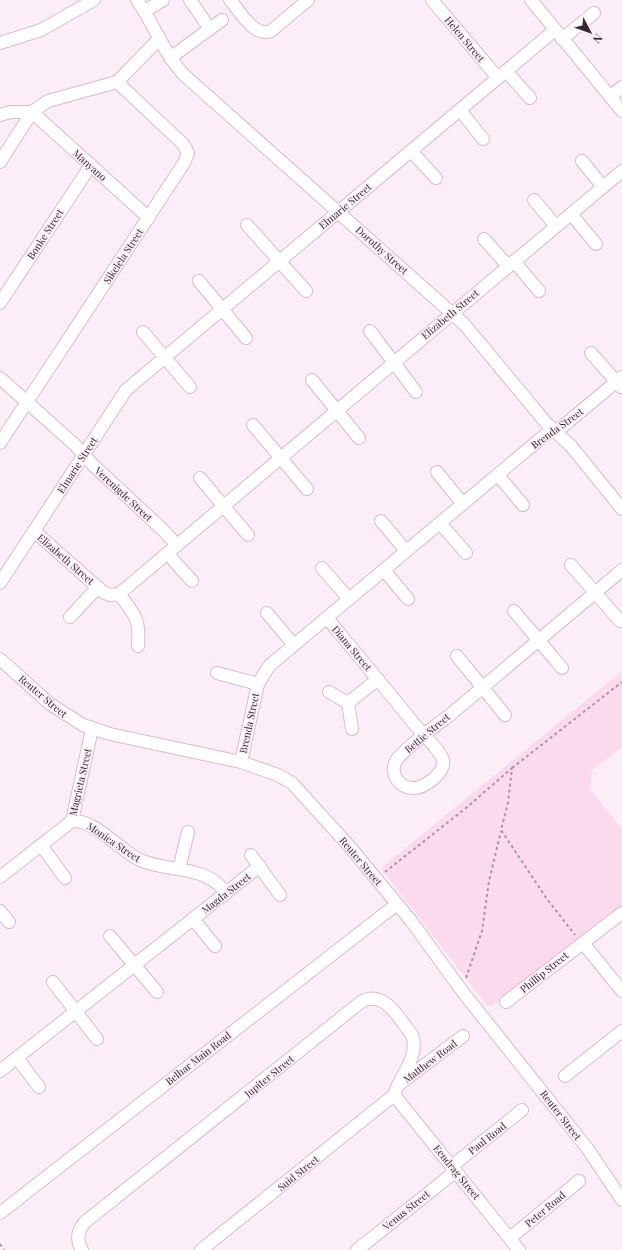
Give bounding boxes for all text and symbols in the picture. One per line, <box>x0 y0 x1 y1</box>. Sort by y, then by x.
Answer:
north arrow <box>570 12 610 52</box>
street label: Helen Street <box>442 13 489 65</box>
text: N <box>590 31 606 47</box>
street label: Manyano <box>70 146 110 184</box>
street label: Elmarie Street <box>316 180 375 232</box>
street label: Bonke Street <box>24 206 67 262</box>
street label: Dorothy Street <box>353 223 412 278</box>
street label: Sikelela Street <box>100 225 146 286</box>
street label: Elizabeth Street <box>418 286 482 342</box>
street label: Brenda Street <box>528 404 586 452</box>
street label: Elmarie Street <box>54 434 101 496</box>
street label: Verenigde Street <box>91 463 156 525</box>
street label: Elizabeth Street <box>35 530 98 588</box>
street label: Diana Street <box>329 622 375 674</box>
street label: Reuter Street <box>16 672 71 721</box>
street label: Brenda Street <box>236 691 262 755</box>
street label: Bettie Street <box>401 710 453 756</box>
street label: Magrieta Street <box>65 746 95 817</box>
street label: Monica Street <box>84 819 144 865</box>
street label: Reuter Street <box>337 834 386 889</box>
street label: Magda Street <box>199 869 254 917</box>
street label: Phillip Street <box>517 948 571 996</box>
street label: Belhar Main Road <box>162 1028 234 1088</box>
street label: Matthew Road <box>400 1036 460 1086</box>
street label: Jupiter Street <box>241 1051 297 1101</box>
street label: Reuter Street <box>537 1087 585 1143</box>
street label: Paul Road <box>465 1119 509 1157</box>
street label: Eendrag Street <box>430 1142 484 1203</box>
street label: Suid Street <box>274 1152 322 1194</box>
street label: Venus Street <box>379 1187 433 1234</box>
street label: Peter Road <box>522 1188 568 1230</box>

